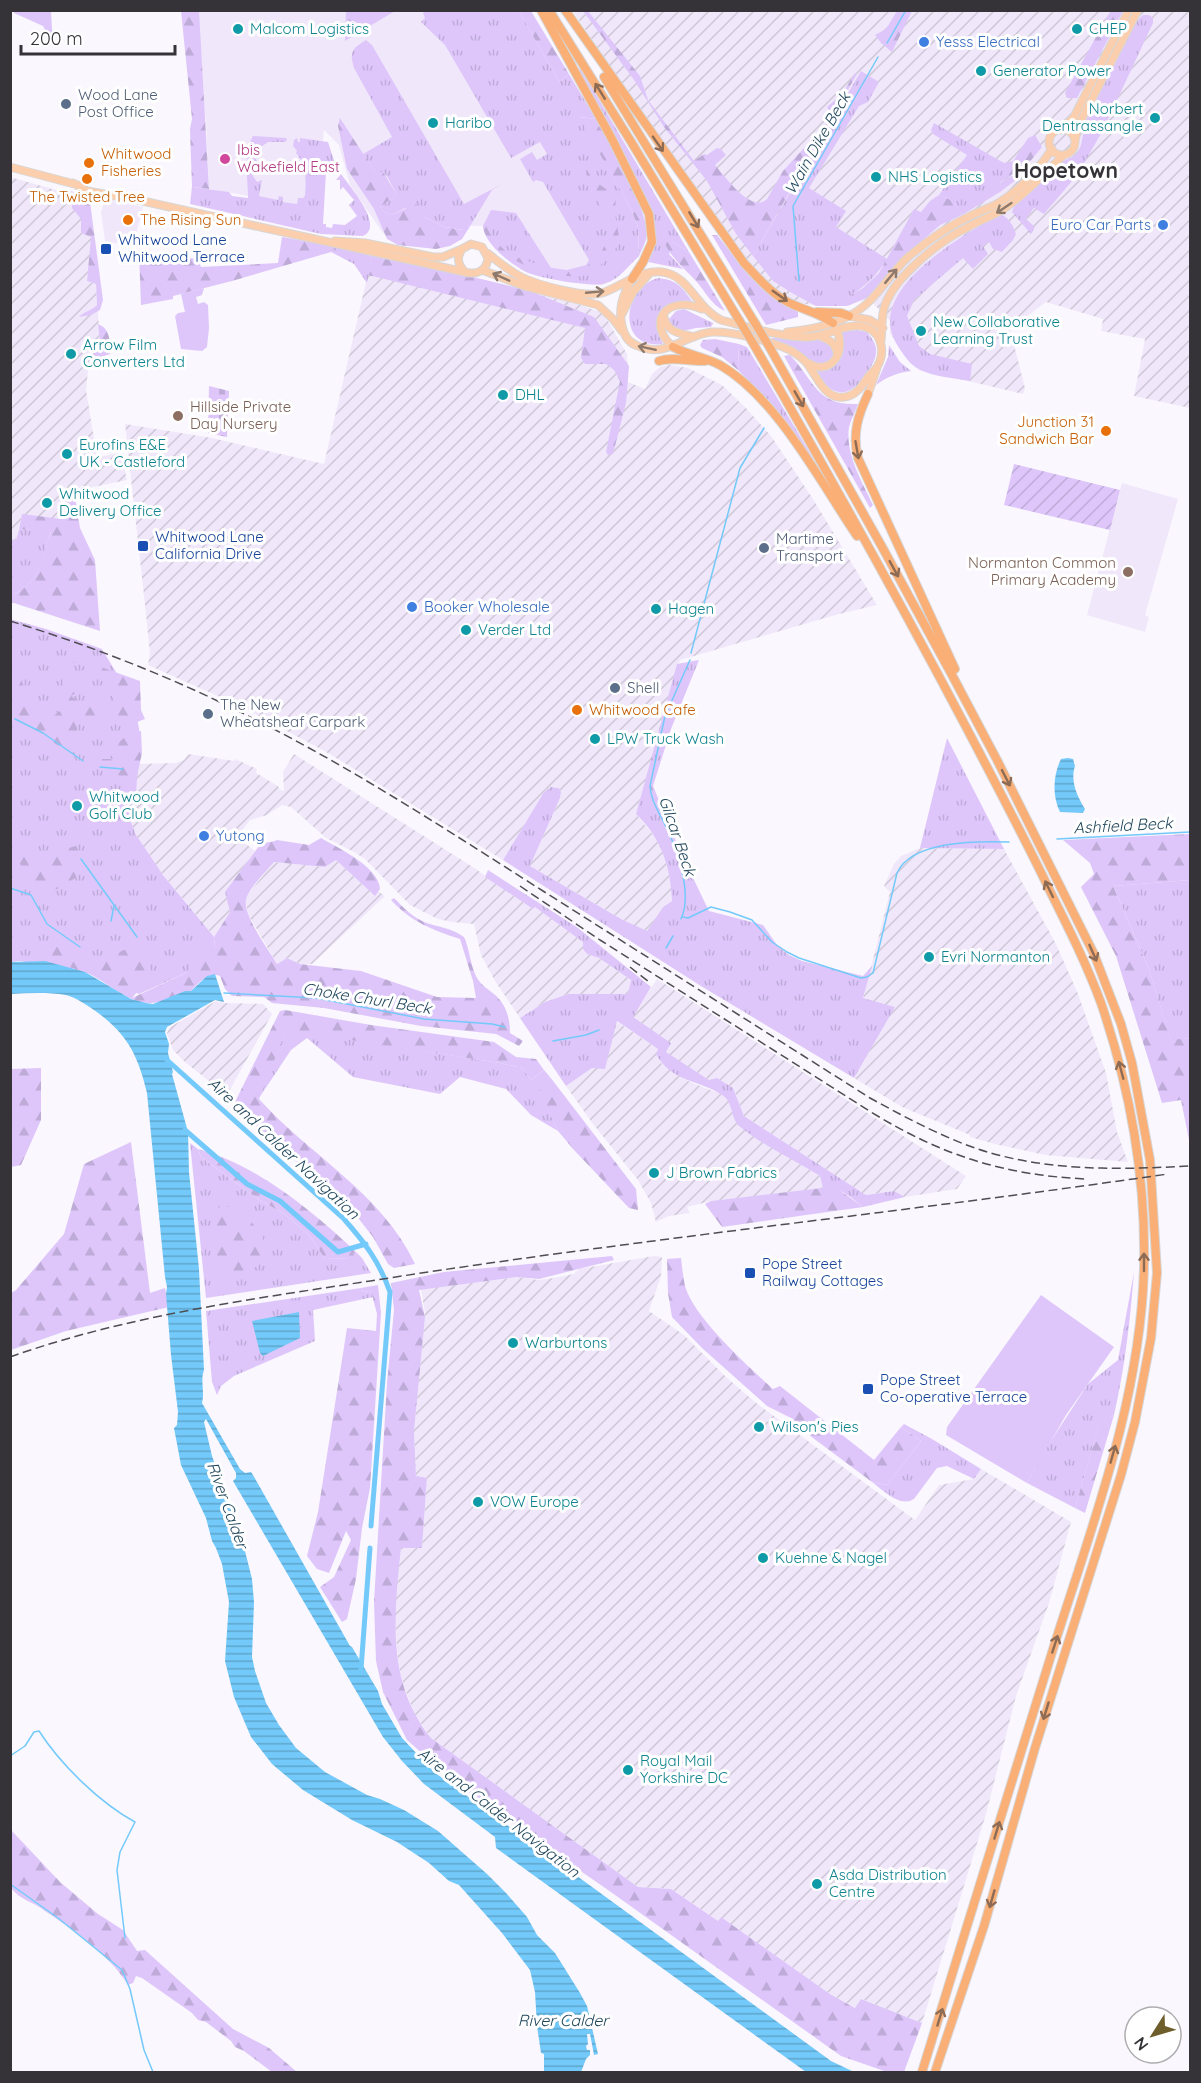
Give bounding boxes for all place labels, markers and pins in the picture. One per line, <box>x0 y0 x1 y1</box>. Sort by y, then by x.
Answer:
place label: Malcom Logistics <box>250 19 369 38</box>
place label: CHEP <box>1089 19 1127 38</box>
marker: Malcom Logistics <box>231 22 245 36</box>
marker: CHEP <box>1070 22 1084 36</box>
place label: Yesss Electrical <box>936 32 1040 51</box>
marker: Yesss Electrical <box>917 35 931 49</box>
place label: Generator Power <box>993 61 1111 80</box>
marker: Generator Power <box>974 64 988 78</box>
place label: Wood Lane Post Office <box>78 85 158 121</box>
marker: Wood Lane Post Office <box>59 97 73 111</box>
place label: Norbert Dentrassangle <box>1042 99 1143 135</box>
marker: Norbert Dentrassangle <box>1148 111 1162 125</box>
place label: Haribo <box>445 113 492 132</box>
marker: Haribo <box>426 116 440 130</box>
place label: Ibis Wakefield East <box>237 140 340 176</box>
place label: Whitwood Fisheries <box>101 144 171 180</box>
marker: Ibis Wakefield East <box>218 152 232 166</box>
marker: Whitwood Fisheries <box>82 156 96 170</box>
place label: NHS Logistics <box>888 167 982 186</box>
marker: NHS Logistics <box>869 170 883 184</box>
marker: The Twisted Tree <box>80 172 94 186</box>
place label: The Twisted Tree <box>29 187 145 206</box>
place label: The Rising Sun <box>140 210 241 229</box>
marker: The Rising Sun <box>121 213 135 227</box>
place label: Euro Car Parts <box>1051 215 1151 234</box>
marker: Euro Car Parts <box>1156 218 1170 232</box>
place label: Whitwood Lane Whitwood Terrace <box>118 230 245 266</box>
marker: Whitwood Lane Whitwood Terrace <box>99 242 113 256</box>
place label: New Collaborative Learning Trust <box>933 312 1060 348</box>
marker: New Collaborative Learning Trust <box>914 324 928 338</box>
place label: Arrow Film Converters Ltd <box>83 335 185 371</box>
marker: Arrow Film Converters Ltd <box>64 347 78 361</box>
place label: DHL <box>515 385 545 404</box>
marker: DHL <box>496 388 510 402</box>
place label: Hillside Private Day Nursery <box>190 397 291 433</box>
marker: Hillside Private Day Nursery <box>171 409 185 423</box>
place label: Junction 31 Sandwich Bar <box>999 412 1094 448</box>
marker: Junction 31 Sandwich Bar <box>1099 424 1113 438</box>
place label: Eurofins E&E UK - Castleford <box>79 435 185 471</box>
marker: Eurofins E&E UK - Castleford <box>60 447 74 461</box>
place label: Whitwood Delivery Office <box>59 484 162 520</box>
marker: Whitwood Delivery Office <box>40 496 54 510</box>
place label: Whitwood Lane California Drive <box>155 527 264 563</box>
place label: Martime Transport <box>776 529 844 565</box>
marker: Whitwood Lane California Drive <box>136 539 150 553</box>
marker: Martime Transport <box>757 541 771 555</box>
place label: Normanton Common Primary Academy <box>968 553 1116 589</box>
marker: Normanton Common Primary Academy <box>1121 565 1135 579</box>
place label: Booker Wholesale <box>424 597 550 616</box>
place label: Hagen <box>668 599 714 618</box>
marker: Booker Wholesale <box>405 600 419 614</box>
marker: Hagen <box>649 602 663 616</box>
place label: Verder Ltd <box>478 620 551 639</box>
marker: Verder Ltd <box>459 623 473 637</box>
place label: Shell <box>627 678 659 697</box>
marker: Shell <box>608 681 622 695</box>
place label: The New Wheatsheaf Carpark <box>220 695 365 731</box>
place label: Whitwood Cafe <box>589 700 696 719</box>
marker: Whitwood Cafe <box>570 703 584 717</box>
marker: The New Wheatsheaf Carpark <box>201 707 215 721</box>
place label: LPW Truck Wash <box>607 729 724 748</box>
marker: LPW Truck Wash <box>588 732 602 746</box>
place label: Whitwood Golf Club <box>89 787 159 823</box>
marker: Whitwood Golf Club <box>70 799 84 813</box>
place label: Yutong <box>216 826 265 845</box>
marker: Yutong <box>197 829 211 843</box>
place label: Evri Normanton <box>941 947 1050 966</box>
marker: Evri Normanton <box>922 950 936 964</box>
place label: J Brown Fabrics <box>666 1163 777 1182</box>
marker: J Brown Fabrics <box>647 1166 661 1180</box>
place label: Pope Street Railway Cottages <box>762 1254 883 1290</box>
marker: Pope Street Railway Cottages <box>743 1266 757 1280</box>
place label: Warburtons <box>525 1333 607 1352</box>
marker: Warburtons <box>506 1336 520 1350</box>
place label: Pope Street Co-operative Terrace <box>880 1370 1027 1406</box>
marker: Pope Street Co-operative Terrace <box>861 1382 875 1396</box>
place label: Wilson's Pies <box>771 1417 859 1436</box>
marker: Wilson's Pies <box>752 1420 766 1434</box>
place label: VOW Europe <box>490 1492 579 1511</box>
marker: VOW Europe <box>471 1495 485 1509</box>
place label: Kuehne & Nagel <box>775 1548 887 1567</box>
marker: Kuehne & Nagel <box>756 1551 770 1565</box>
place label: Royal Mail Yorkshire DC <box>640 1751 728 1787</box>
marker: Royal Mail Yorkshire DC <box>621 1763 635 1777</box>
place label: Asda Distribution Centre <box>829 1865 947 1901</box>
marker: Asda Distribution Centre <box>810 1877 824 1891</box>

